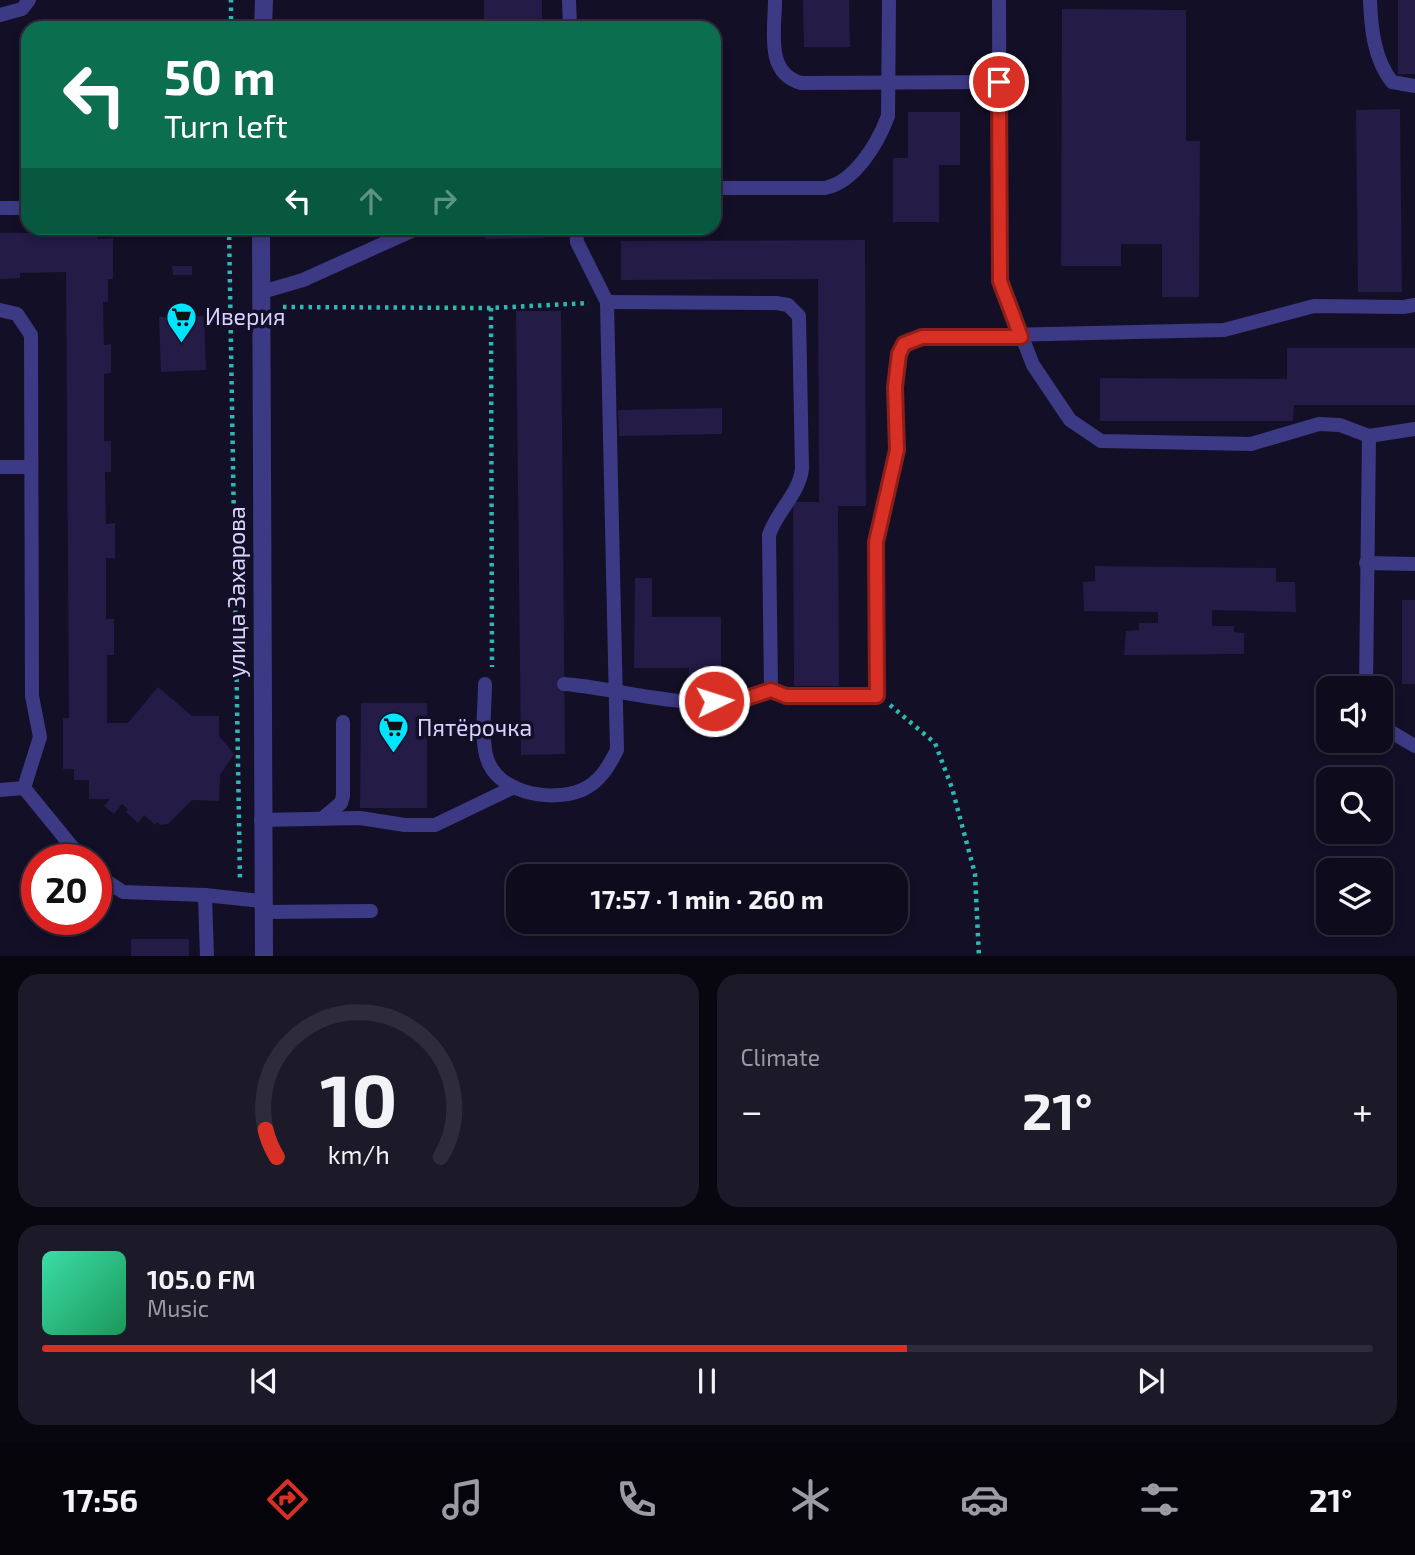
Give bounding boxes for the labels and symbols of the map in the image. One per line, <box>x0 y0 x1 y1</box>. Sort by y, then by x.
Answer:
pin <box>969 52 1029 112</box>
supermarket icon: Иверия <box>165 300 199 344</box>
place label: Иверия <box>205 302 285 330</box>
street label: улица Захарова <box>222 506 251 678</box>
position arrow <box>677 664 751 738</box>
supermarket icon: Пятёрочка <box>377 711 411 755</box>
place label: Пятёрочка <box>417 713 532 741</box>
speed limit sign: 20 <box>21 844 112 935</box>

